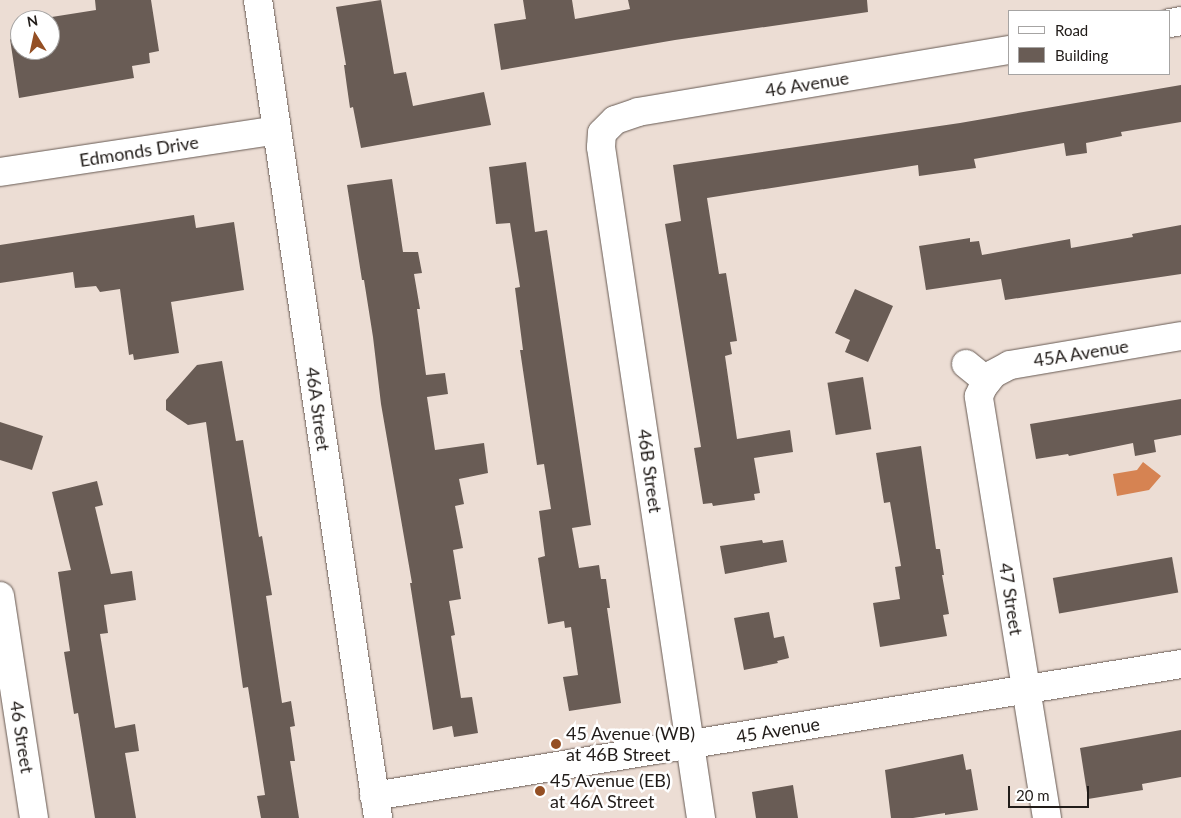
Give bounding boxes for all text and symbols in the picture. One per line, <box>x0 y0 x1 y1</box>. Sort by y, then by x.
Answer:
north arrow <box>10 10 60 60</box>
legend <box>1008 10 1171 75</box>
text: N <box>26 11 39 30</box>
text: Road <box>1055 21 1088 39</box>
text: Building <box>1055 46 1108 64</box>
street label: 46 Avenue <box>763 67 851 101</box>
street label: Edmonds Drive <box>78 131 200 171</box>
street label: 45A Avenue <box>1031 335 1131 371</box>
street label: 46A Street <box>301 365 335 453</box>
street label: 46B Street <box>633 428 667 514</box>
street label: 47 Street <box>995 561 1027 637</box>
street label: 46 Street <box>6 699 38 775</box>
street label: 45 Avenue <box>734 713 822 747</box>
place label: 45 Avenue (WB) at 46B Street <box>566 723 696 766</box>
marker: 45 Avenue (WB) at 46B Street <box>550 738 562 750</box>
place label: 45 Avenue (EB) at 46A Street <box>550 770 671 812</box>
scale bar <box>1011 776 1092 808</box>
marker: 45 Avenue (EB) at 46A Street <box>534 785 546 797</box>
text: 20 m <box>1016 786 1050 804</box>

